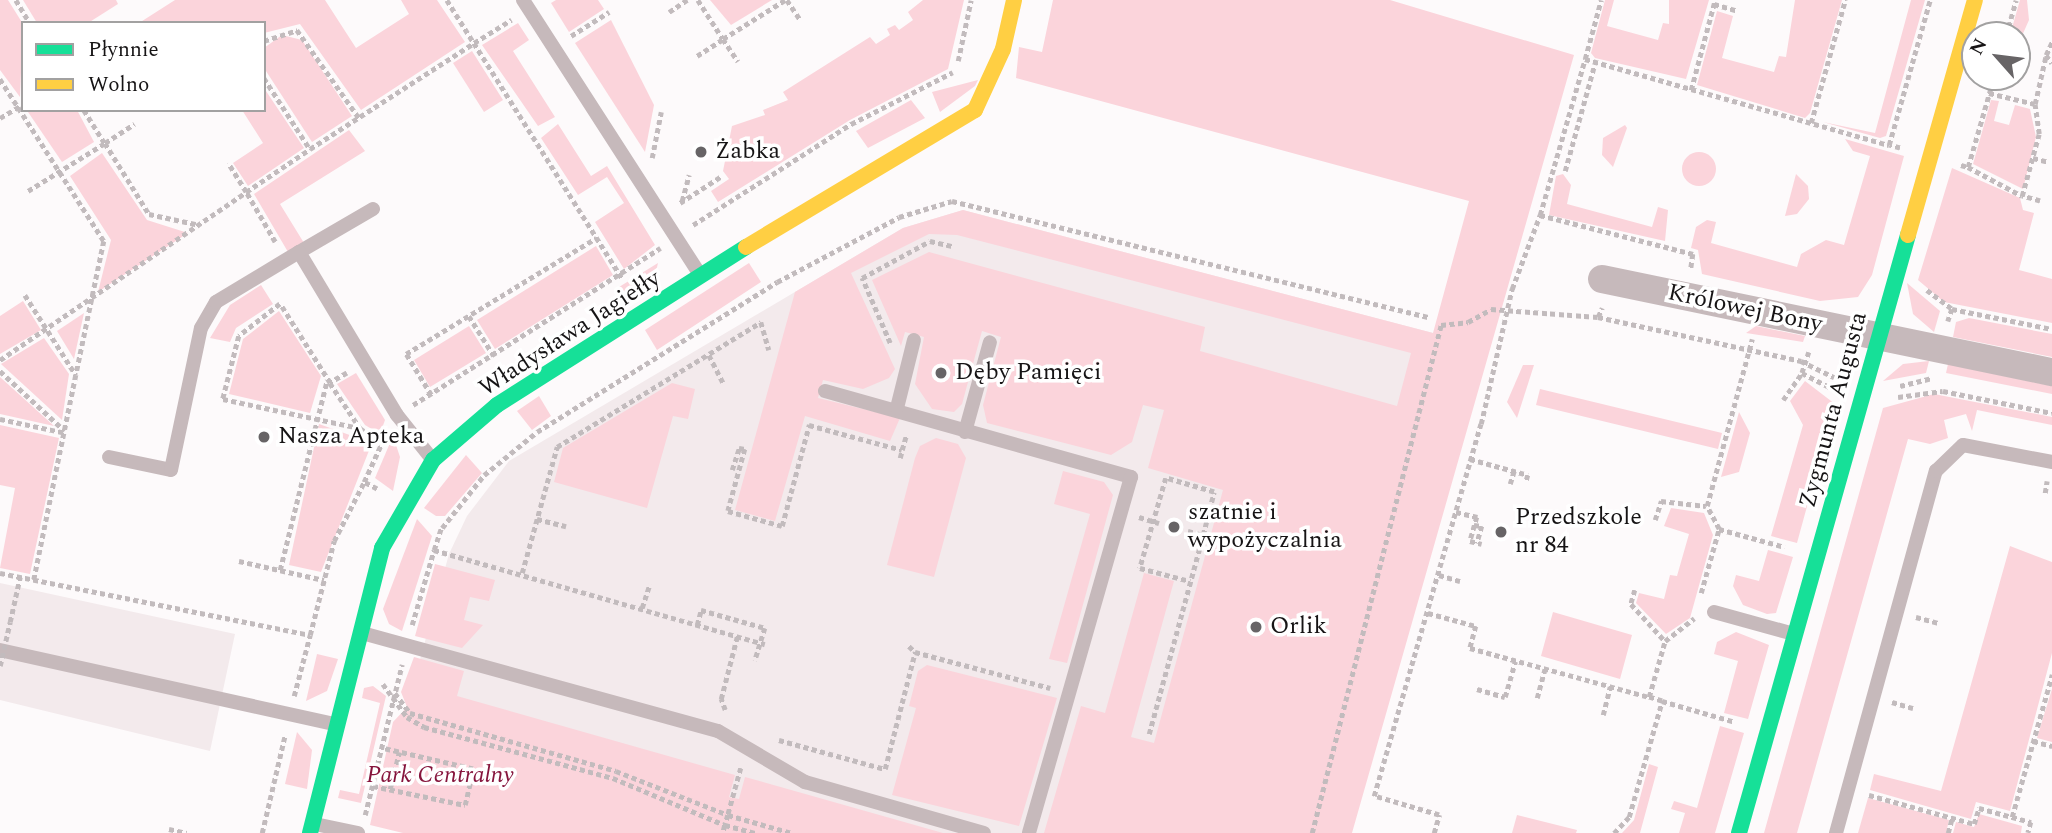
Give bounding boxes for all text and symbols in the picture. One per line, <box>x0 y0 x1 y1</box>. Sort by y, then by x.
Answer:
legend <box>21 21 266 112</box>
north arrow <box>1961 21 2031 91</box>
text: N <box>1962 33 1995 61</box>
text: Płynnie <box>88 34 159 66</box>
text: Wolno <box>88 69 149 101</box>
place label: Żabka <box>715 138 780 166</box>
marker: Żabka <box>693 144 709 160</box>
street label: Władysława Jagiełły <box>474 265 666 403</box>
street label: Królowej Bony <box>1665 279 1825 339</box>
street label: Zygmunta Augusta <box>1794 309 1874 511</box>
place label: Dęby Pamięci <box>955 359 1101 387</box>
marker: Dęby Pamięci <box>933 365 949 381</box>
place label: Nasza Apteka <box>278 423 425 451</box>
marker: Nasza Apteka <box>256 429 272 445</box>
place label: szatnie i wypożyczalnia <box>1188 499 1342 555</box>
place label: Przedszkole nr 84 <box>1515 504 1642 560</box>
marker: szatnie i wypożyczalnia <box>1166 519 1182 535</box>
marker: Przedszkole nr 84 <box>1493 524 1509 540</box>
place label: Orlik <box>1270 613 1327 641</box>
marker: Orlik <box>1248 619 1264 635</box>
park label: Park Centralny <box>366 762 514 790</box>

